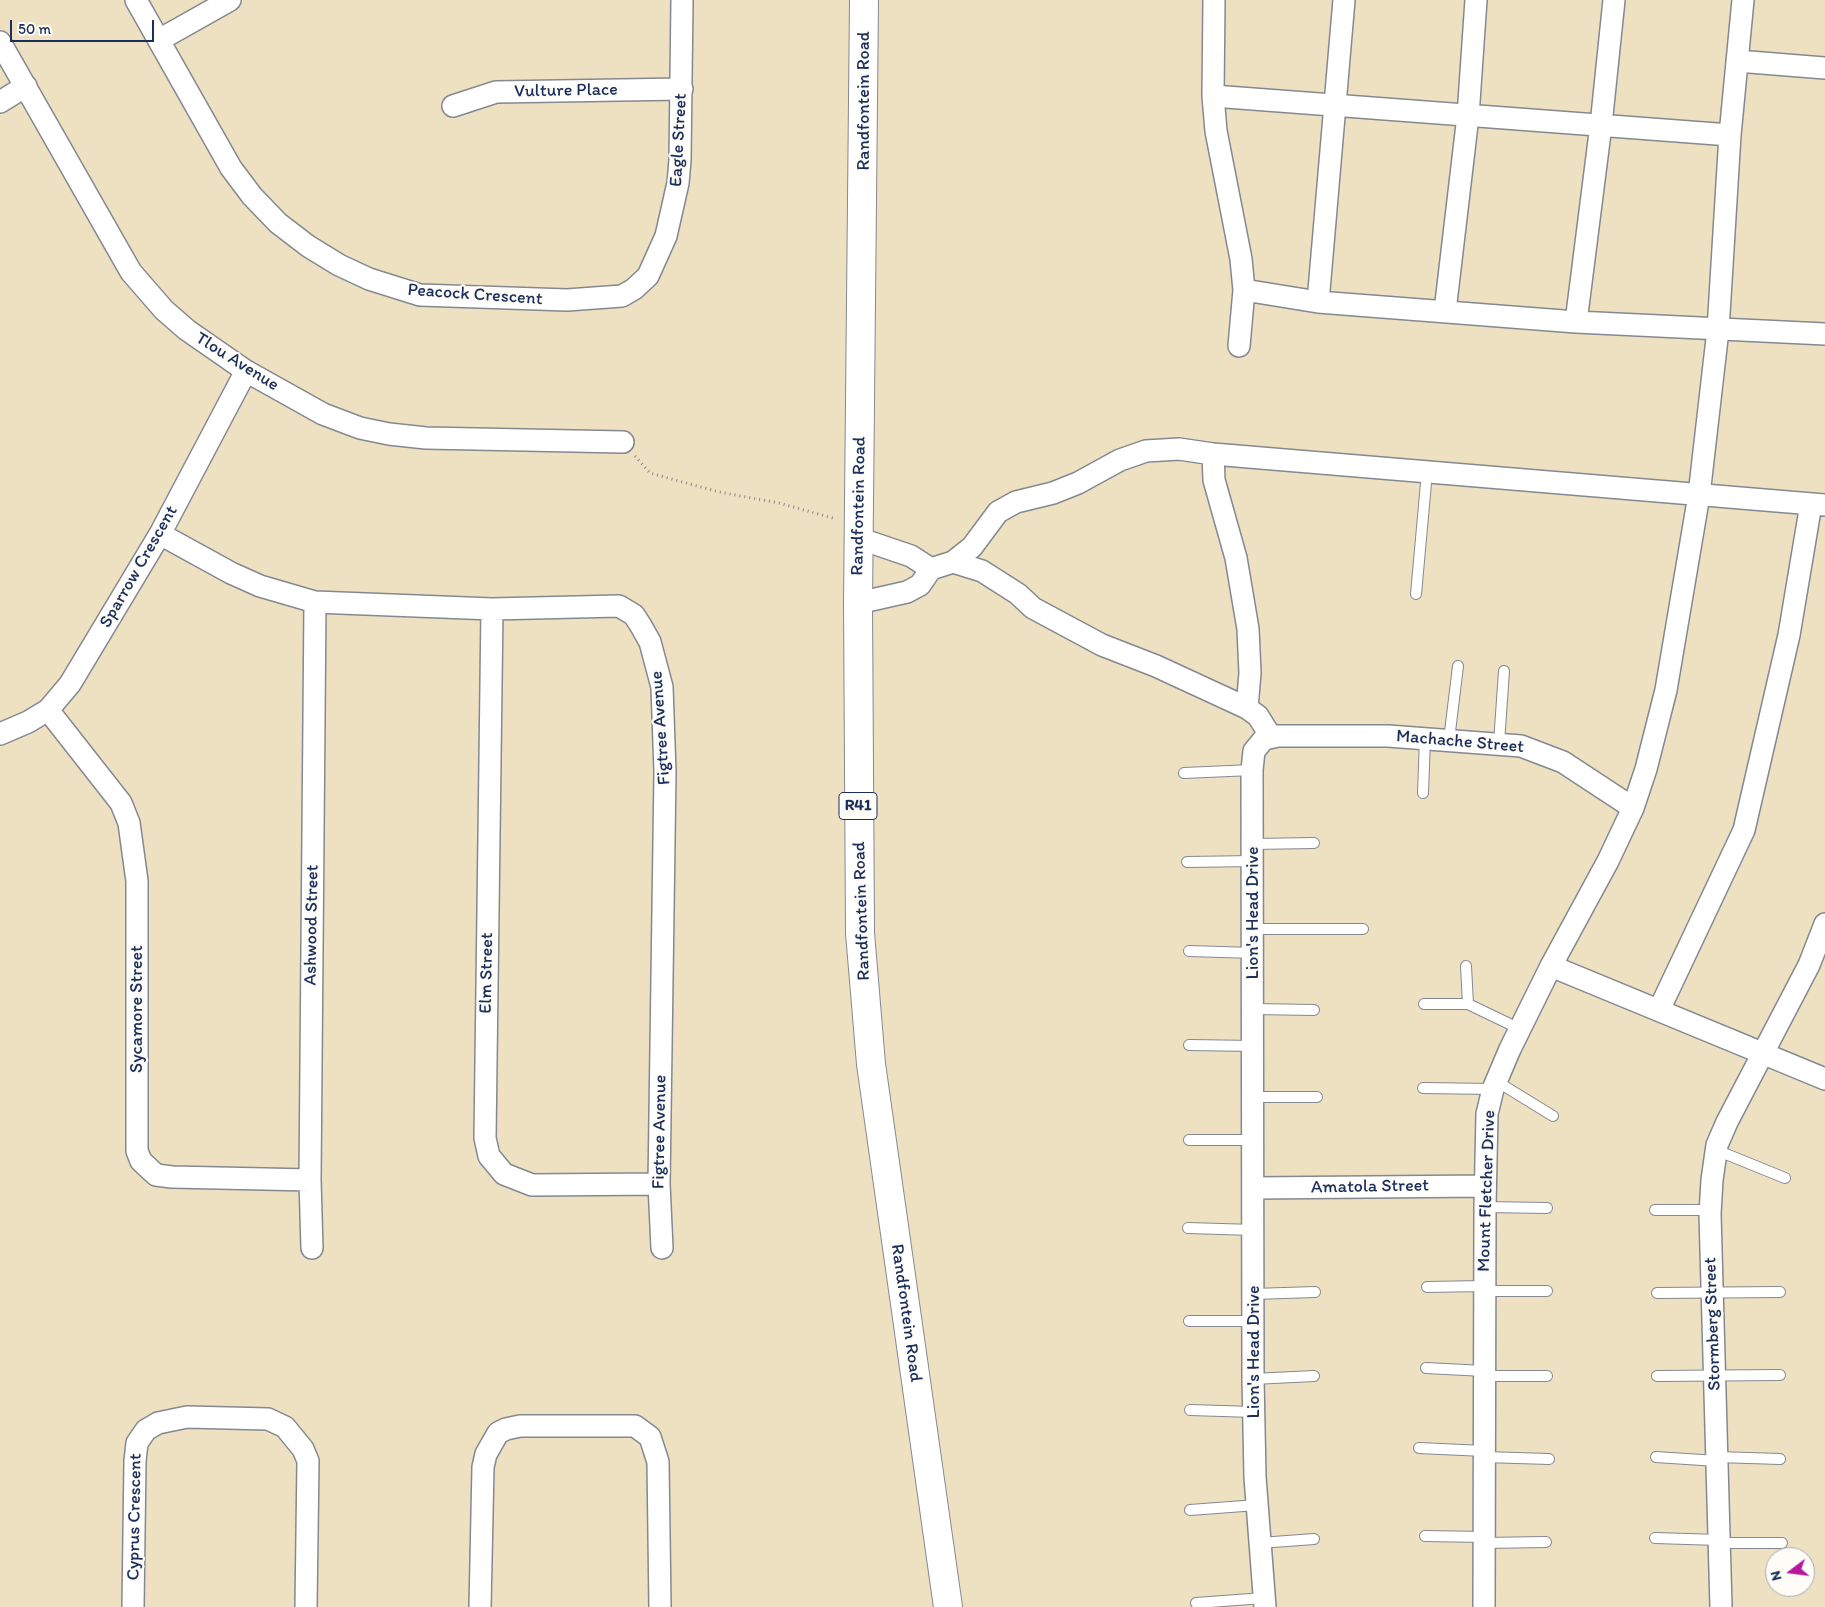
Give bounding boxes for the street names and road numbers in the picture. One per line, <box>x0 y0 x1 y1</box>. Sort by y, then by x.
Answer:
street label: Randfontein Road <box>853 31 875 171</box>
street label: Vulture Place <box>514 79 618 103</box>
street label: Eagle Street <box>666 93 692 187</box>
street label: Peacock Crescent <box>407 280 543 310</box>
street label: Tlou Avenue <box>191 328 283 396</box>
street label: Randfontein Road <box>847 436 871 576</box>
street label: Sparrow Crescent <box>95 502 183 632</box>
street label: Figtree Avenue <box>646 670 676 786</box>
street label: Machache Street <box>1395 726 1525 758</box>
road number: R41 <box>839 792 877 819</box>
street label: Randfontein Road <box>849 841 875 981</box>
street label: Lion's Head Drive <box>1242 847 1264 979</box>
street label: Ashwood Street <box>300 864 324 986</box>
street label: Elm Street <box>475 932 499 1014</box>
street label: Sycamore Street <box>126 945 148 1073</box>
street label: Figtree Avenue <box>648 1075 672 1189</box>
street label: Mount Fletcher Drive <box>1473 1110 1501 1272</box>
street label: Amatola Street <box>1311 1175 1429 1199</box>
street label: Randfontein Road <box>886 1243 926 1383</box>
street label: Stormberg Street <box>1700 1257 1726 1391</box>
street label: Lion's Head Drive <box>1243 1286 1265 1418</box>
street label: Cyprus Crescent <box>123 1453 147 1581</box>

